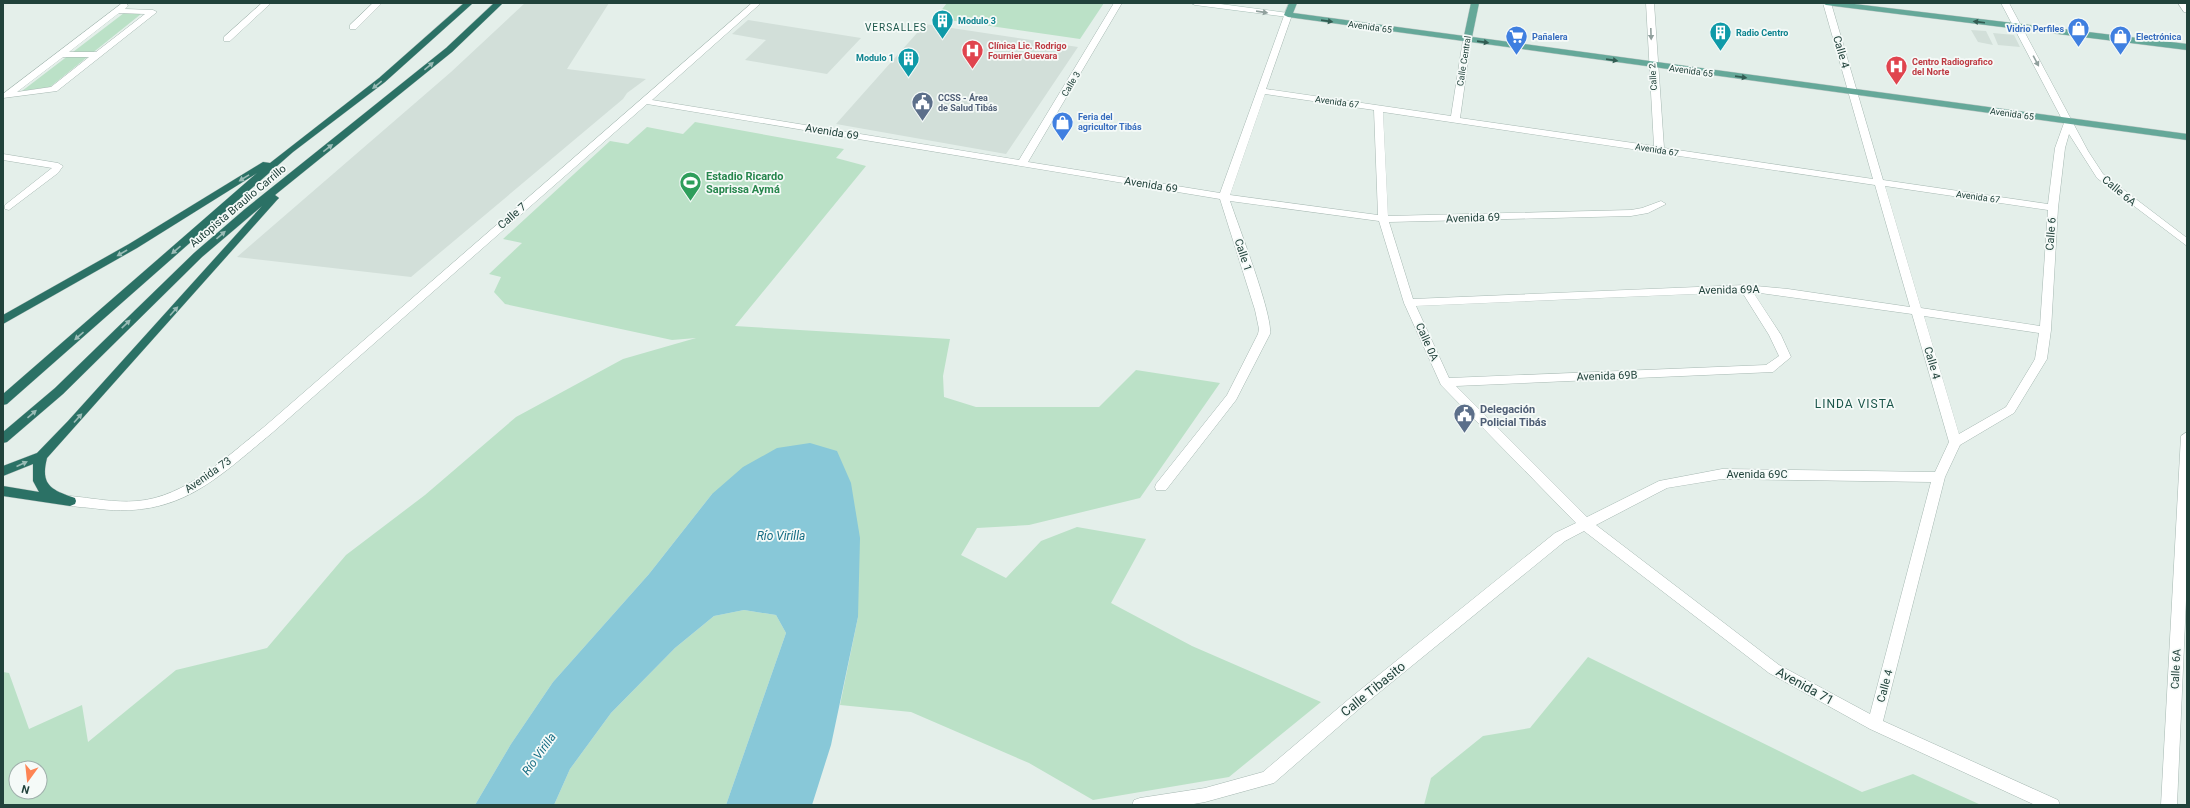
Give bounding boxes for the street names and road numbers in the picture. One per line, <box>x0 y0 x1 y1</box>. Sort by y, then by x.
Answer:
street label: Avenida 65 <box>1347 19 1393 35</box>
street label: Calle 4 <box>1830 34 1852 70</box>
street label: Calle Central <box>1455 35 1473 87</box>
street label: Calle 2 <box>1647 63 1659 91</box>
street label: Avenida 65 <box>1668 63 1714 79</box>
street label: Calle 3 <box>1060 70 1082 98</box>
street label: Avenida 67 <box>1314 94 1360 110</box>
street label: Avenida 65 <box>1989 106 2035 122</box>
street label: Avenida 69 <box>804 121 860 143</box>
street label: Avenida 67 <box>1634 142 1680 158</box>
street label: Autopista Braulio Carrillo <box>187 162 289 250</box>
street label: Calle 6A <box>2099 173 2139 209</box>
street label: Avenida 69 <box>1123 174 1179 196</box>
street label: Avenida 67 <box>1955 189 2001 205</box>
street label: Calle 7 <box>495 200 529 232</box>
street label: Avenida 69 <box>1446 211 1500 225</box>
street label: Calle 6 <box>2043 217 2059 251</box>
street label: Calle 1 <box>1232 237 1254 273</box>
street label: Avenida 69A <box>1698 283 1761 297</box>
street label: Calle 0A <box>1413 321 1441 364</box>
street label: Calle 4 <box>1921 345 1943 381</box>
street label: Avenida 69B <box>1576 368 1638 384</box>
street label: Avenida 73 <box>182 454 234 496</box>
street label: Avenida 69C <box>1726 468 1788 481</box>
street label: Calle 6A <box>2168 648 2184 690</box>
street label: Calle Tibasito <box>1338 658 1408 720</box>
street label: Avenida 71 <box>1773 664 1837 708</box>
street label: Calle 4 <box>1874 668 1896 704</box>

